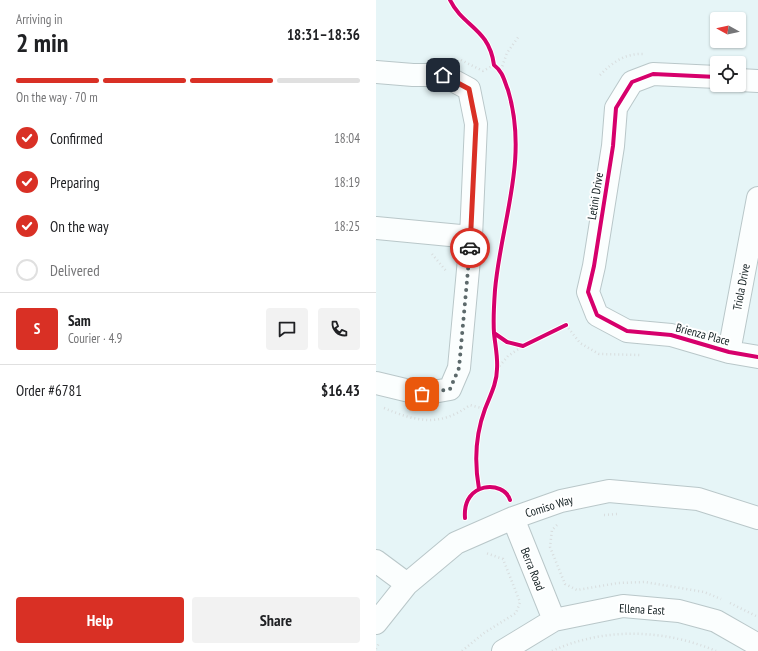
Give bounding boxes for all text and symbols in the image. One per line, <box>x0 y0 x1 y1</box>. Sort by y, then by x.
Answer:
text: Arriving in <box>16 11 63 28</box>
north arrow <box>710 12 746 48</box>
map controls <box>710 12 746 92</box>
text: 18:31–18:36 <box>287 25 360 44</box>
text: 2 min <box>16 26 69 59</box>
button: locate <box>710 56 746 92</box>
pin <box>426 58 460 92</box>
icon: home <box>432 64 454 86</box>
text: On the way · 70 m <box>16 89 98 106</box>
icon: check <box>16 127 38 149</box>
text: Confirmed <box>50 129 103 148</box>
text: 18:04 <box>334 130 360 147</box>
icon: check <box>16 171 38 193</box>
street label: Letini Drive <box>584 171 606 221</box>
text: Preparing <box>50 173 100 192</box>
text: 18:19 <box>334 174 360 191</box>
icon: check <box>16 215 38 237</box>
text: On the way <box>50 217 109 236</box>
text: 18:25 <box>334 218 360 235</box>
courier <box>450 228 490 268</box>
icon: car <box>459 237 481 259</box>
text: Delivered <box>50 261 100 280</box>
street label: Triola Drive <box>729 262 753 312</box>
button: chat <box>266 308 308 350</box>
button: phone <box>318 308 360 350</box>
text: Sam <box>68 311 91 330</box>
text: S <box>34 319 40 338</box>
street label: Brienza Place <box>674 320 732 348</box>
text: Courier · 4.9 <box>68 330 122 347</box>
pin <box>405 377 439 411</box>
text: Order #6781 <box>16 381 82 400</box>
text: $16.43 <box>321 381 360 400</box>
icon: bag <box>411 383 433 405</box>
street label: Comiso Way <box>523 491 575 520</box>
street label: Berra Road <box>518 545 548 593</box>
button: Help <box>16 597 184 643</box>
button: Share <box>192 597 360 643</box>
street label: Ellena East <box>619 600 666 618</box>

